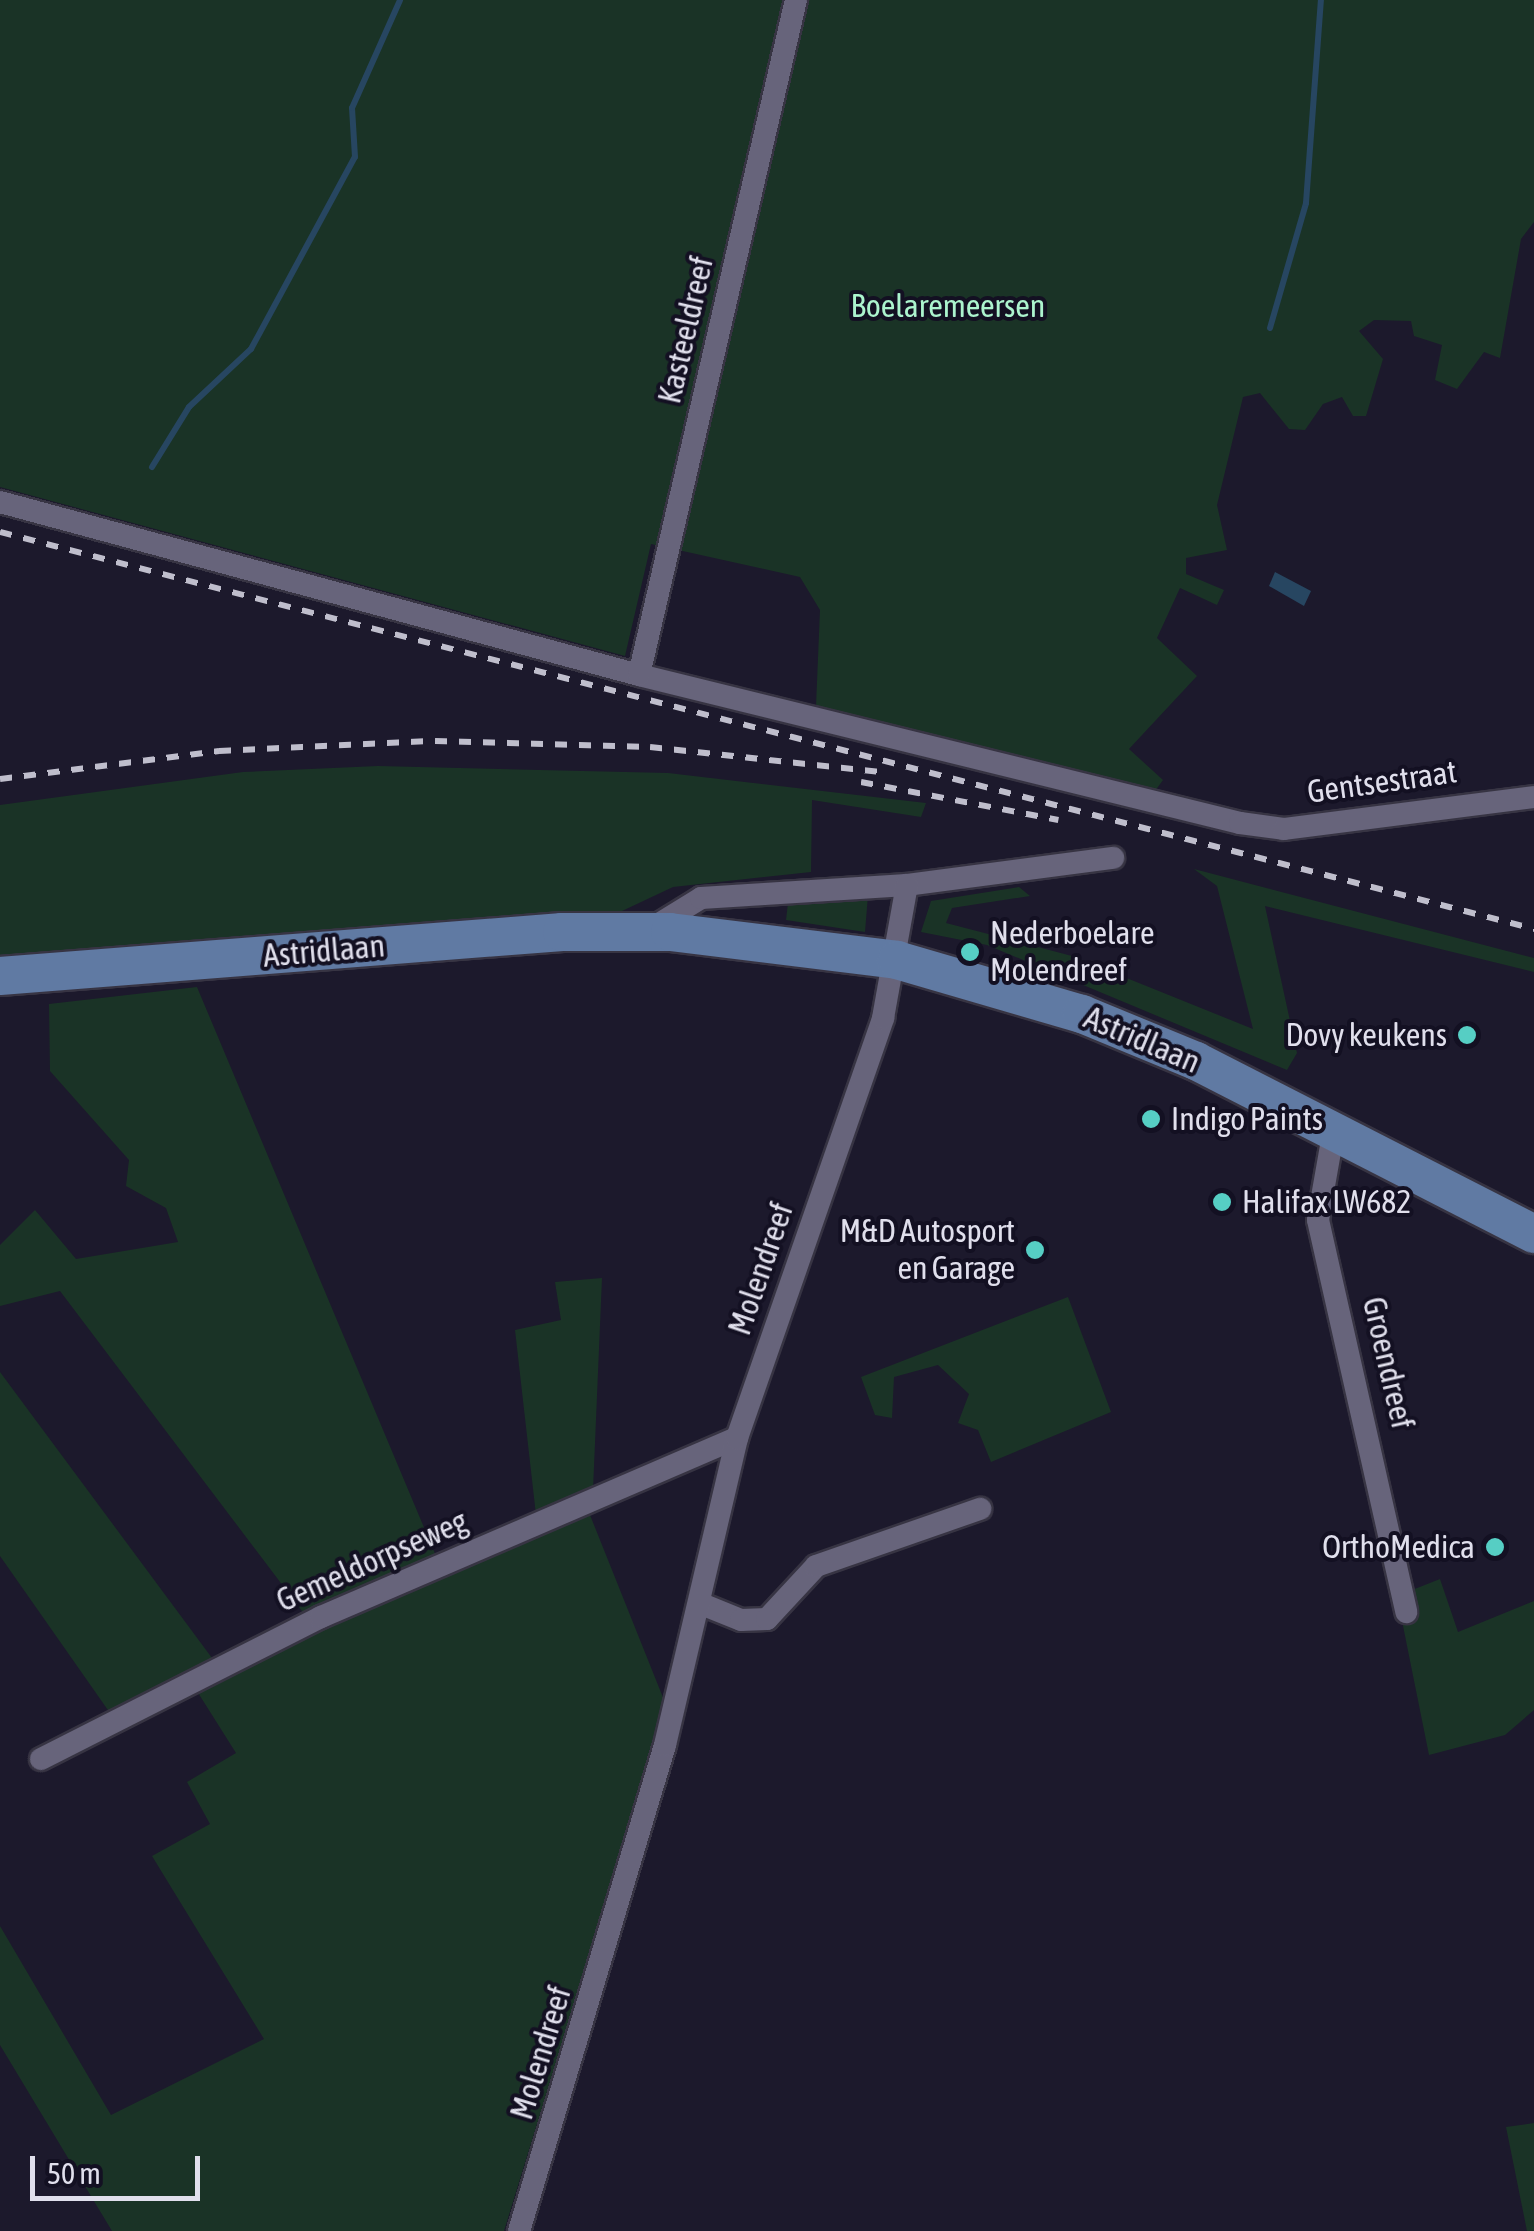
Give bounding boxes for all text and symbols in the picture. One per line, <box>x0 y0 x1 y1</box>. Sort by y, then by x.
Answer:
street label: Kasteeldreef <box>650 253 722 407</box>
park label: Boelaremeersen <box>851 287 1045 325</box>
street label: Gentsestraat <box>1305 753 1459 811</box>
place label: Nederboelare Molendreef <box>990 915 1154 990</box>
street label: Astridlaan <box>262 927 386 975</box>
marker: Nederboelare Molendreef <box>959 941 981 963</box>
street label: Astridlaan <box>1078 999 1206 1081</box>
place label: Dovy keukens <box>1285 1016 1447 1054</box>
marker: Dovy keukens <box>1456 1024 1478 1046</box>
place label: Indigo Paints <box>1171 1100 1323 1138</box>
marker: Indigo Paints <box>1140 1108 1162 1130</box>
place label: Halifax LW682 <box>1242 1183 1411 1221</box>
marker: Halifax LW682 <box>1211 1191 1233 1213</box>
street label: Molendreef <box>721 1198 801 1340</box>
place label: M&D Autosport en Garage <box>840 1213 1015 1288</box>
marker: M&D Autosport en Garage <box>1024 1239 1046 1261</box>
street label: Groendreef <box>1354 1293 1422 1433</box>
street label: Gemeldorpseweg <box>271 1502 473 1620</box>
place label: OrthoMedica <box>1322 1528 1475 1566</box>
marker: OrthoMedica <box>1484 1536 1506 1558</box>
street label: Molendreef <box>503 1982 579 2124</box>
scale bar <box>35 2136 205 2198</box>
text: 50 m <box>47 2156 101 2190</box>

